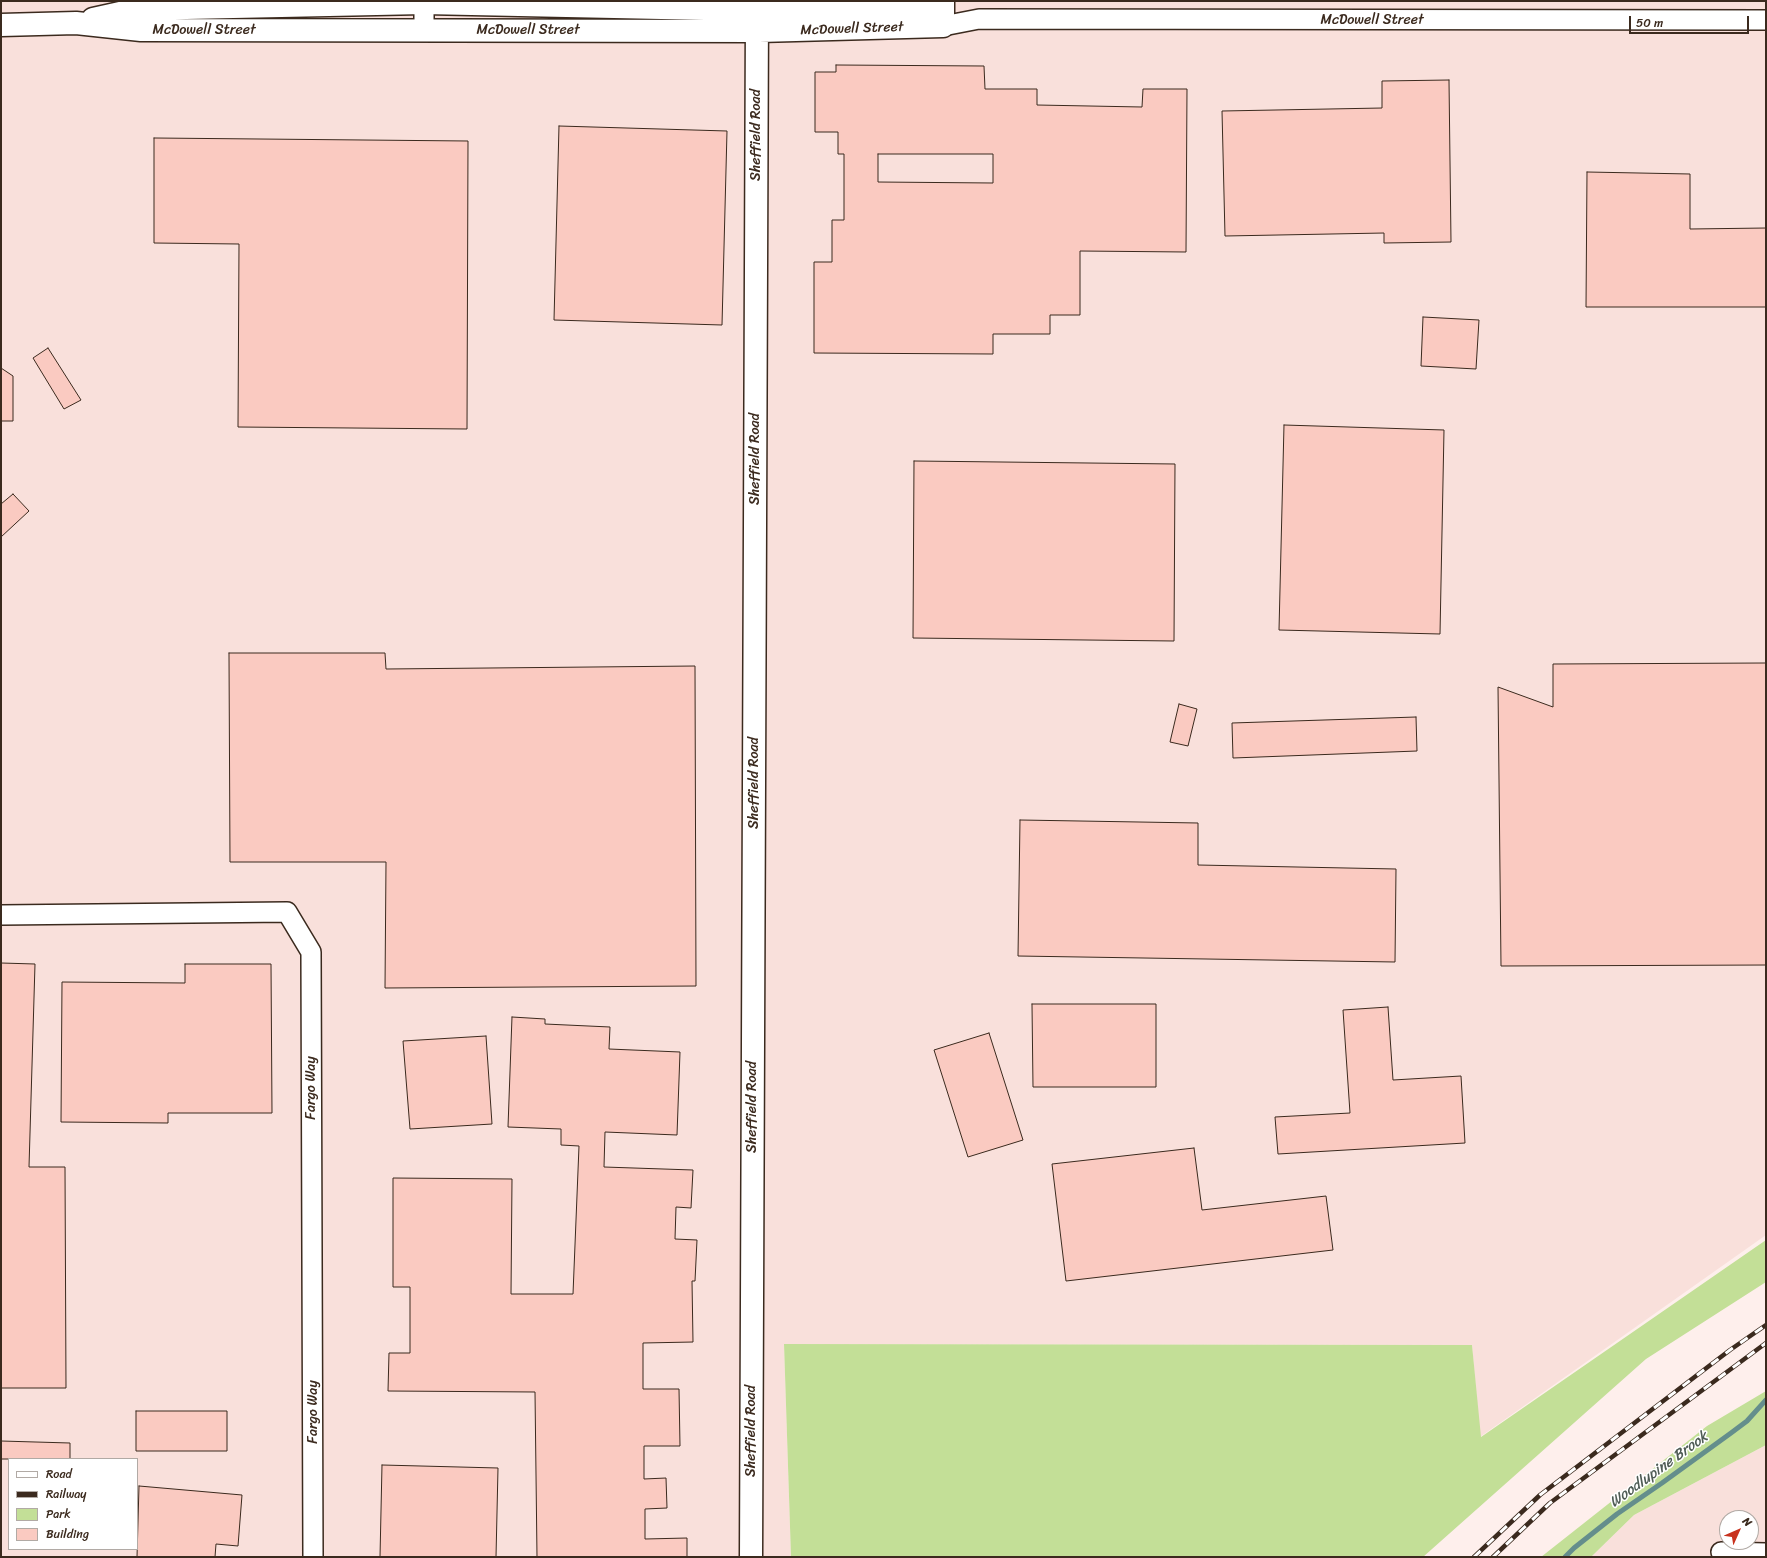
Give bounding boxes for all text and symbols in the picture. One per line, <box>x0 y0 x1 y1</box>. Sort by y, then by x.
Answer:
scale bar <box>1631 8 1751 34</box>
street label: McDowell Street <box>1320 12 1424 28</box>
text: 50 m <box>1636 12 1663 34</box>
street label: McDowell Street <box>800 19 904 39</box>
street label: McDowell Street <box>152 22 256 38</box>
street label: McDowell Street <box>476 22 580 38</box>
street label: Sheffield Road <box>748 89 764 181</box>
street label: Sheffield Road <box>747 413 763 505</box>
street label: Sheffield Road <box>746 737 762 829</box>
street label: Fargo Way <box>303 1056 319 1120</box>
street label: Sheffield Road <box>744 1061 760 1153</box>
street label: Fargo Way <box>305 1380 321 1444</box>
street label: Sheffield Road <box>743 1385 759 1477</box>
water label: Woodlupine Brook <box>1606 1428 1712 1512</box>
legend <box>8 1458 138 1550</box>
text: Road <box>46 1463 72 1485</box>
text: Railway <box>46 1483 87 1505</box>
text: Park <box>46 1503 71 1525</box>
north arrow <box>1719 1510 1759 1550</box>
text: N <box>1738 1512 1757 1531</box>
text: Building <box>46 1523 89 1545</box>

